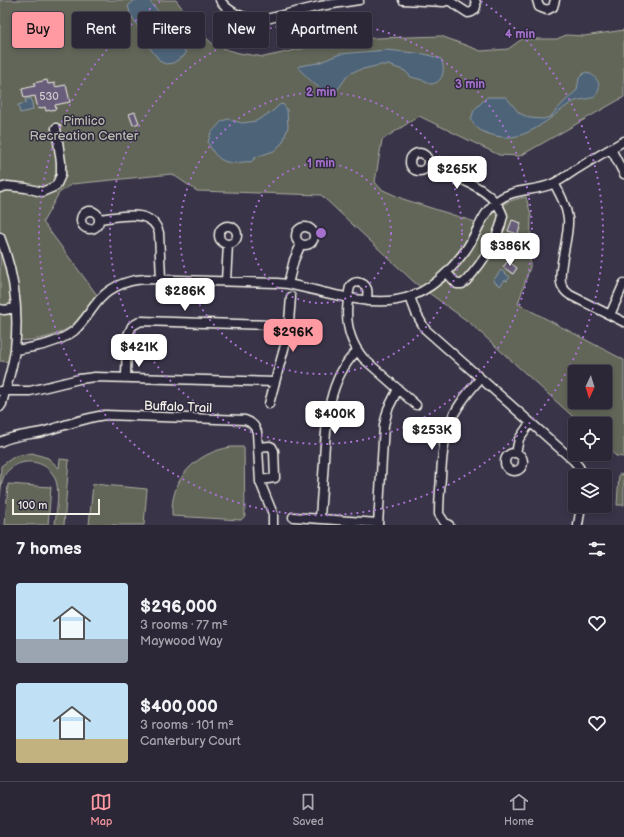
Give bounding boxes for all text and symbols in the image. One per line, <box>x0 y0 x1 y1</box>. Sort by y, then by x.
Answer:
chip: Buy <box>12 12 64 48</box>
chip: Rent <box>72 12 130 48</box>
chip: Filters <box>138 12 205 48</box>
chip: New <box>213 12 269 48</box>
chip: Apartment <box>277 12 372 48</box>
text: 4 min <box>505 27 535 42</box>
text: 3 min <box>455 77 485 92</box>
text: 2 min <box>306 85 336 100</box>
house number: 530 <box>39 90 59 103</box>
park label: Pimlico Recreation Center <box>30 113 139 144</box>
text: 1 min <box>307 156 335 171</box>
pin: $265K <box>429 156 485 190</box>
text: $265K <box>437 161 477 177</box>
centre of rings <box>314 226 328 240</box>
pin: $386K <box>482 233 538 267</box>
text: $386K <box>490 238 530 254</box>
pin: $286K <box>157 278 213 312</box>
text: $286K <box>165 283 205 299</box>
pin: $296K <box>265 319 321 353</box>
text: $296K <box>273 324 313 340</box>
pin: $421K <box>111 334 167 368</box>
text: $421K <box>120 339 158 355</box>
north arrow <box>568 365 612 409</box>
map controls <box>568 365 612 513</box>
street label: Buffalo Trail <box>144 398 212 416</box>
pin: $400K <box>307 401 363 435</box>
text: $400K <box>314 406 356 422</box>
pin: $253K <box>404 417 460 451</box>
button: locate <box>568 417 612 461</box>
text: $253K <box>412 422 452 438</box>
button: layers <box>568 469 612 513</box>
scale bar <box>12 497 100 516</box>
text: 100 m <box>18 499 47 512</box>
icon: filters <box>586 538 608 560</box>
text: 7 homes <box>16 539 82 559</box>
text: $296,000 <box>140 597 217 617</box>
icon: home <box>48 599 96 647</box>
icon: heart <box>586 612 608 634</box>
text: 3 rooms · 77 m² <box>140 617 228 633</box>
text: Maywood Way <box>140 633 223 649</box>
text: $400,000 <box>140 697 218 717</box>
icon: home <box>48 699 96 747</box>
icon: heart <box>586 712 608 734</box>
text: 3 rooms · 101 m² <box>140 717 234 733</box>
text: Canterbury Court <box>140 733 241 749</box>
tab: Map <box>90 791 112 828</box>
tab: Saved <box>293 791 324 828</box>
tab: Home <box>504 791 534 828</box>

